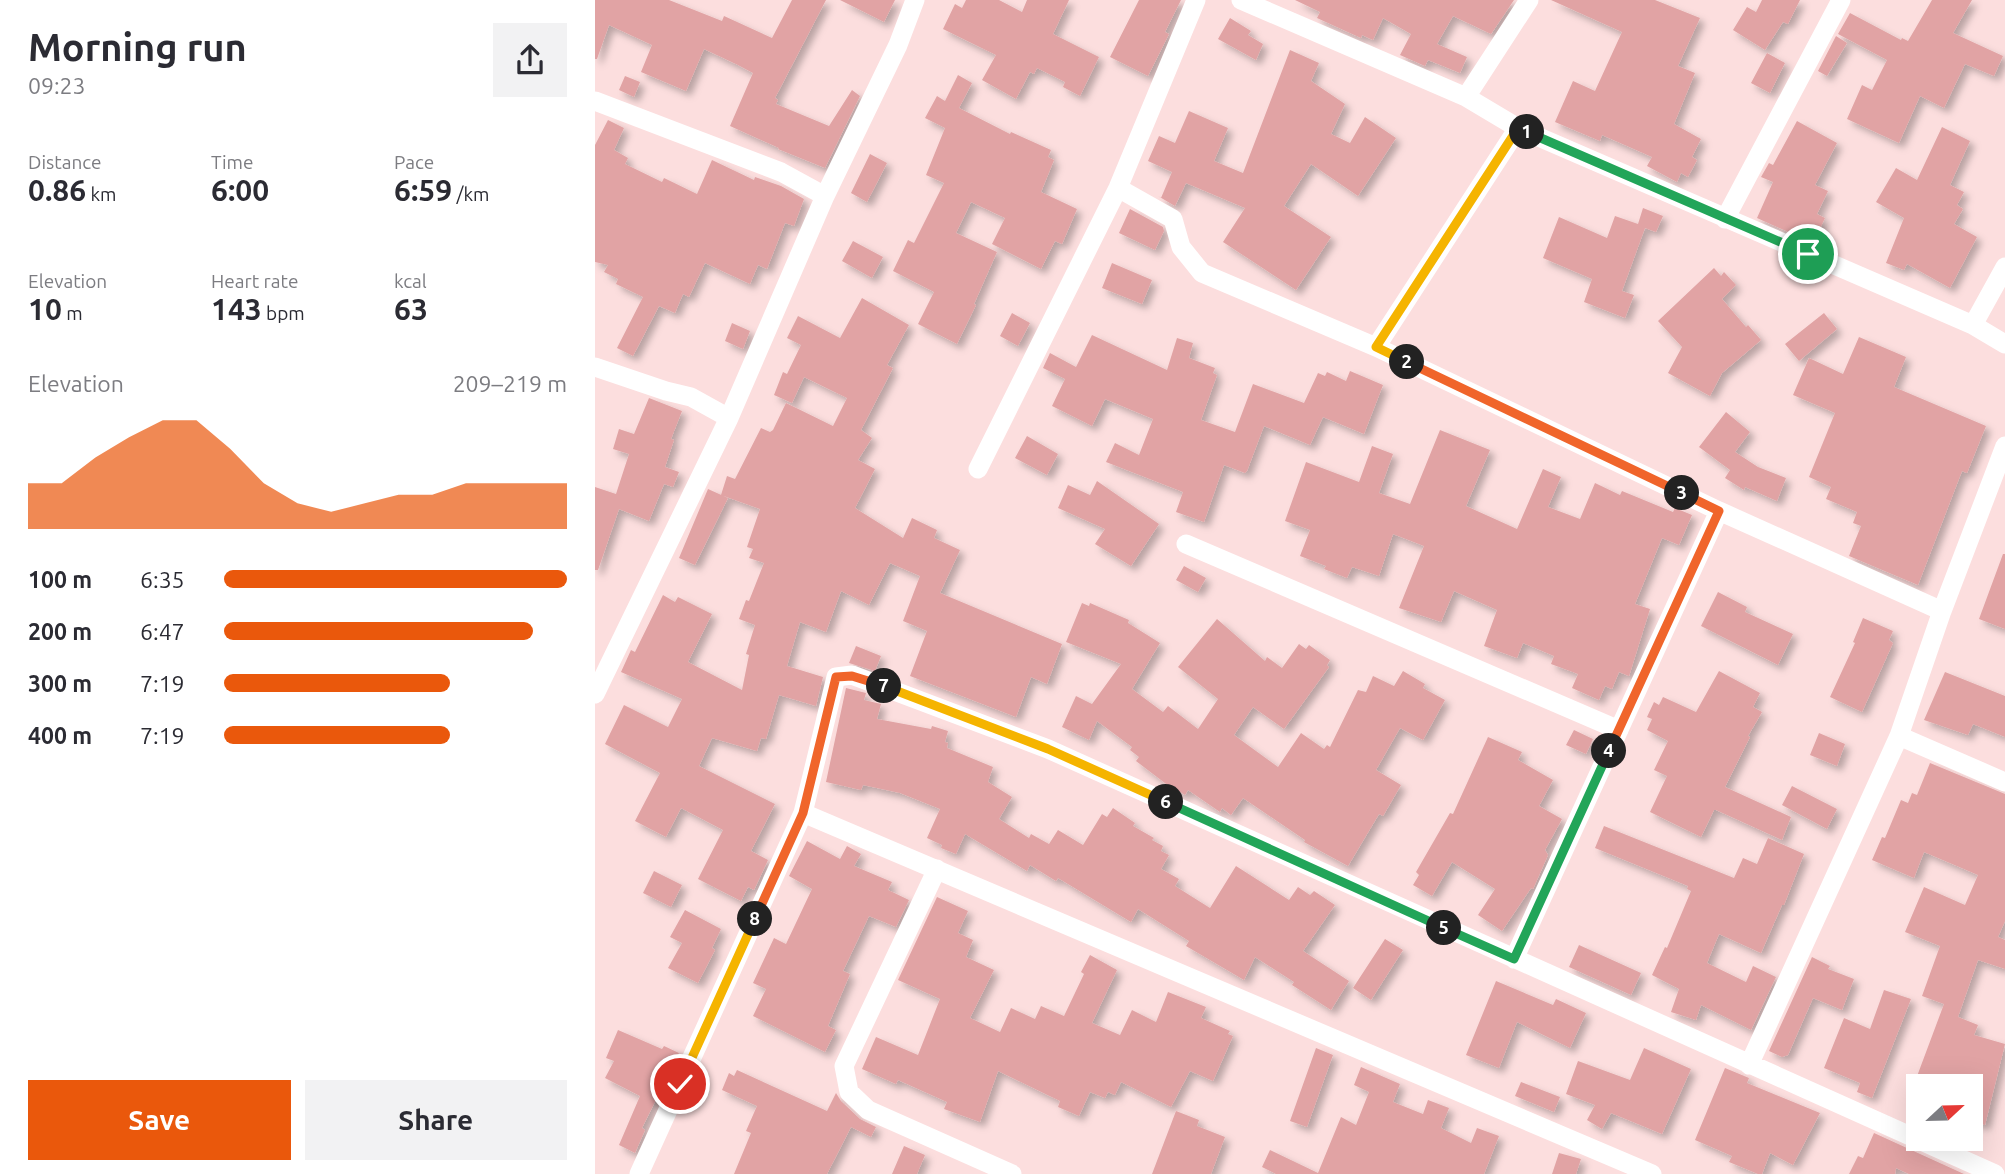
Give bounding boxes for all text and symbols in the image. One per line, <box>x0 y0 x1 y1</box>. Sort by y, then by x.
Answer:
button: share <box>493 23 567 97</box>
text: Morning run <box>28 26 247 68</box>
text: 09:23 <box>28 73 86 98</box>
pin: 1 <box>1509 114 1545 150</box>
text: 1 <box>1521 120 1532 142</box>
text: Distance <box>28 151 102 173</box>
text: Time <box>211 151 253 173</box>
text: Pace <box>394 151 434 173</box>
text: 0.86 <box>28 173 86 207</box>
text: 6:00 <box>211 173 269 207</box>
text: 6:59 <box>394 173 452 207</box>
text: km <box>86 183 116 205</box>
text: /km <box>452 183 490 205</box>
pin <box>1778 224 1838 284</box>
icon: arrive <box>1789 235 1827 273</box>
text: Elevation <box>28 270 107 292</box>
text: Heart rate <box>211 270 298 292</box>
text: kcal <box>394 270 427 292</box>
text: 10 <box>28 292 62 326</box>
text: 143 <box>211 292 262 326</box>
text: 63 <box>394 292 428 326</box>
text: m <box>62 302 83 324</box>
text: bpm <box>262 302 305 324</box>
pin: 2 <box>1389 344 1425 380</box>
text: 2 <box>1401 350 1412 372</box>
text: Elevation <box>28 371 124 396</box>
text: 209–219 m <box>453 371 567 396</box>
pin: 3 <box>1665 476 1699 510</box>
text: 3 <box>1676 481 1687 503</box>
text: 100 m <box>28 567 92 592</box>
text: 6:35 <box>140 567 185 592</box>
text: 200 m <box>28 619 92 644</box>
text: 6:47 <box>140 619 185 644</box>
pin: 7 <box>867 668 901 704</box>
text: 300 m <box>28 671 92 696</box>
text: 7:19 <box>140 671 185 696</box>
text: 7 <box>878 674 889 696</box>
text: 400 m <box>28 723 92 748</box>
text: 7:19 <box>140 723 185 748</box>
pin: 4 <box>1591 734 1627 768</box>
text: 4 <box>1603 739 1614 761</box>
pin: 6 <box>1149 784 1183 820</box>
text: 6 <box>1160 790 1171 812</box>
pin: 8 <box>737 902 773 936</box>
text: 8 <box>749 907 760 929</box>
pin: 5 <box>1427 911 1461 946</box>
text: 5 <box>1438 916 1449 938</box>
pin <box>650 1054 710 1114</box>
icon: check <box>661 1065 699 1103</box>
north arrow <box>1906 1074 1983 1152</box>
map controls <box>1906 1074 1983 1151</box>
button: Save <box>28 1080 291 1160</box>
button: Share <box>305 1080 567 1160</box>

